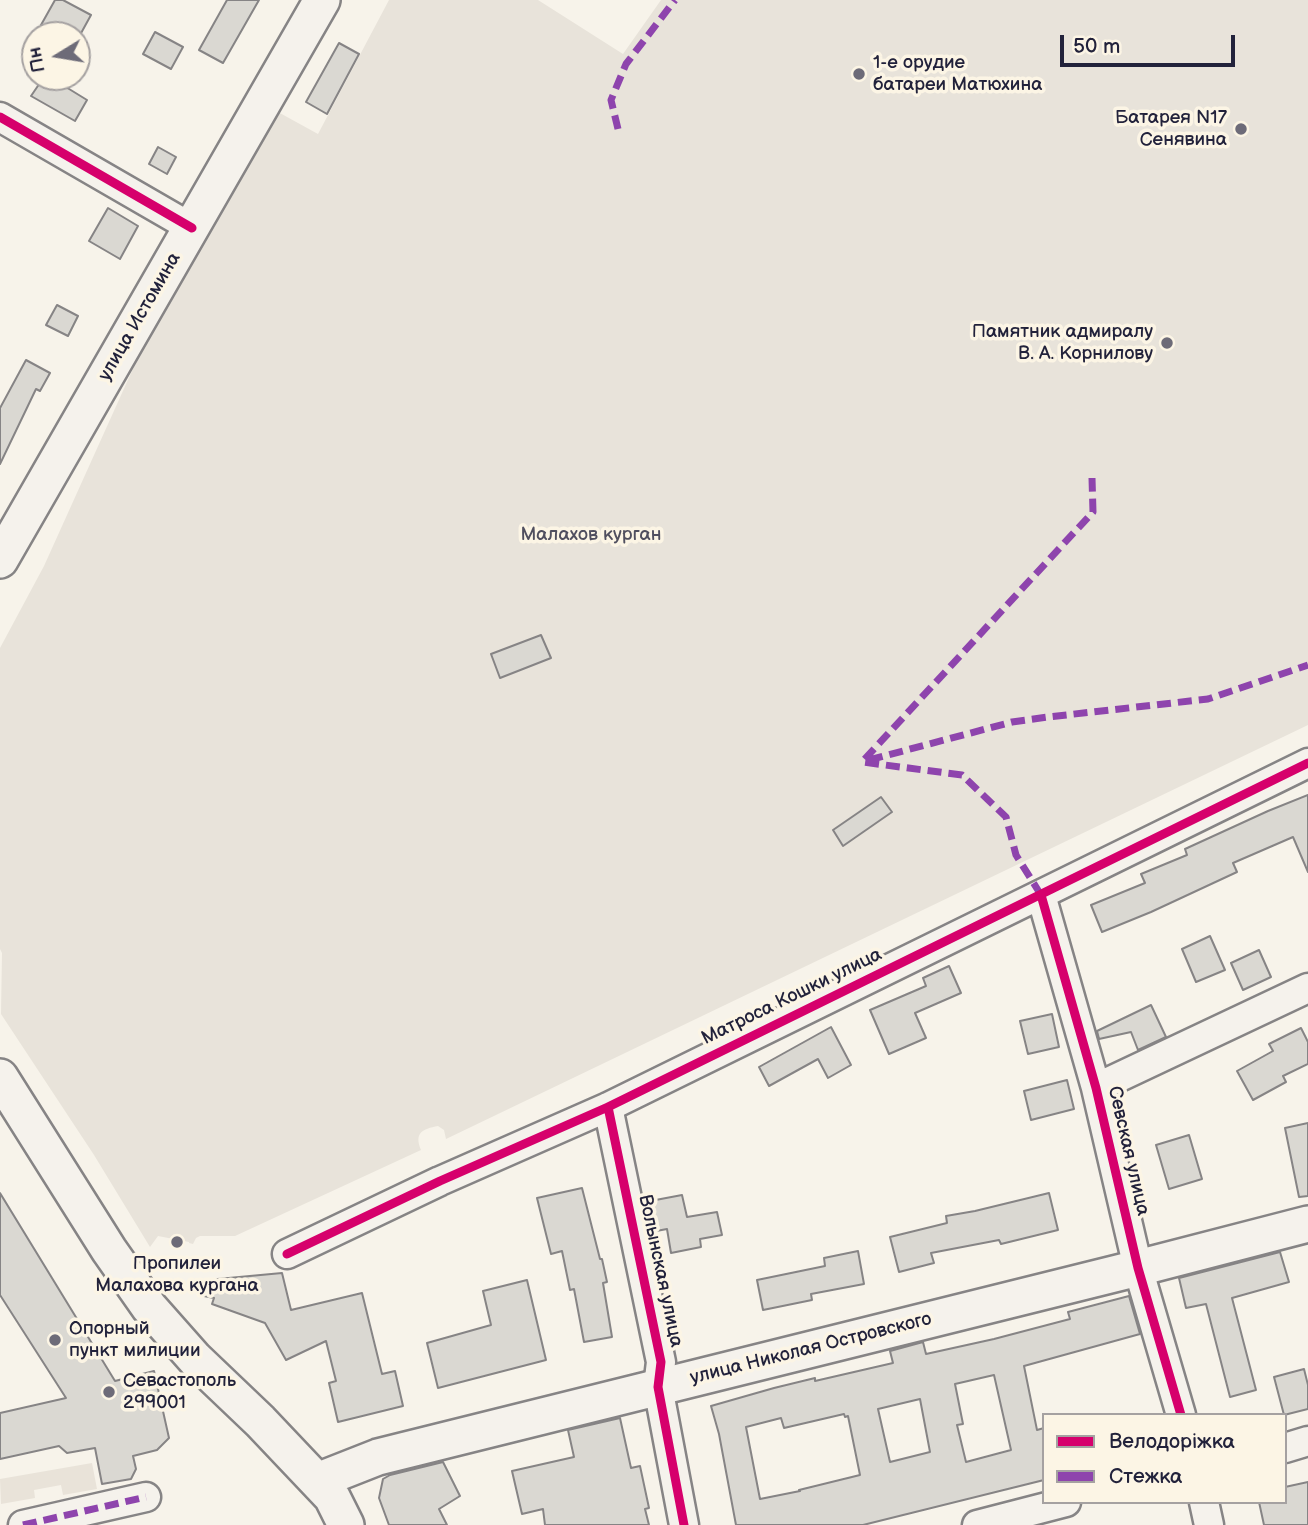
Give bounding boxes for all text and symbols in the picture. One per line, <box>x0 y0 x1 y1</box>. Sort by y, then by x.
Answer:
north arrow <box>21 21 91 91</box>
scale bar <box>1063 21 1238 65</box>
text: 50 m <box>1073 34 1120 59</box>
text: Пн <box>23 45 51 74</box>
place label: 1-е орудие батареи Матюхина <box>873 52 1042 96</box>
marker: 1-е орудие батареи Матюхина <box>851 66 867 82</box>
place label: Батарея N17 Сенявина <box>1115 107 1227 151</box>
marker: Батарея N17 Сенявина <box>1233 121 1249 137</box>
street label: улица Истомина <box>94 249 186 385</box>
place label: Памятник адмиралу В. А. Корнилову <box>972 321 1153 365</box>
marker: Памятник адмиралу В. А. Корнилову <box>1159 335 1175 351</box>
park label: Малахов курган <box>520 524 662 546</box>
street label: Матроса Кошки улица <box>698 943 886 1051</box>
street label: Севская улица <box>1102 1084 1154 1218</box>
street label: Волынская улица <box>633 1193 687 1349</box>
marker: Пропилеи Малахова кургана <box>169 1234 185 1250</box>
place label: Пропилеи Малахова кургана <box>95 1253 259 1297</box>
street label: улица Николая Островского <box>688 1308 934 1390</box>
place label: Опорный пункт милиции <box>69 1318 200 1362</box>
marker: Опорный пункт милиции <box>47 1332 63 1348</box>
place label: Севастополь 299001 <box>123 1370 236 1414</box>
marker: Севастополь 299001 <box>101 1384 117 1400</box>
legend <box>1042 1413 1287 1504</box>
text: Велодоріжка <box>1109 1429 1235 1454</box>
text: Стежка <box>1109 1464 1183 1489</box>

